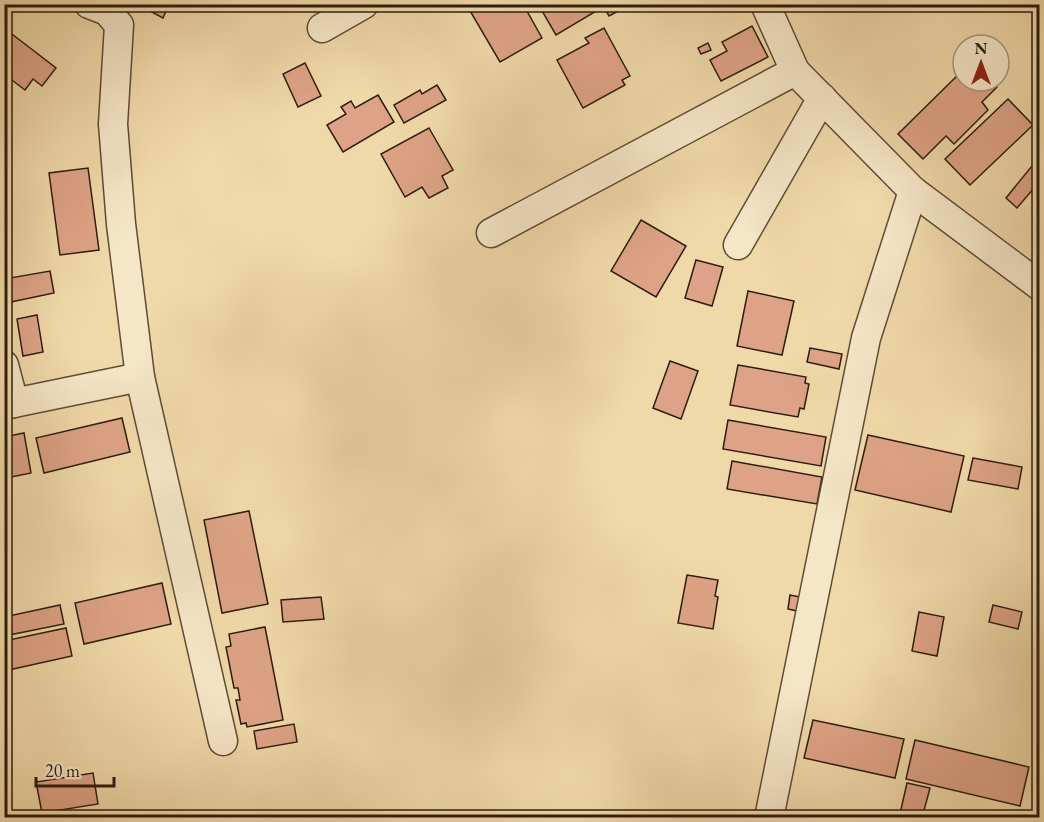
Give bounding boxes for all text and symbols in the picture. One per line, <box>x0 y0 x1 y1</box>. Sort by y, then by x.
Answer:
north arrow <box>951 33 1011 93</box>
text: N <box>975 38 988 59</box>
scale bar <box>36 750 114 788</box>
text: 20 m <box>45 759 80 782</box>

